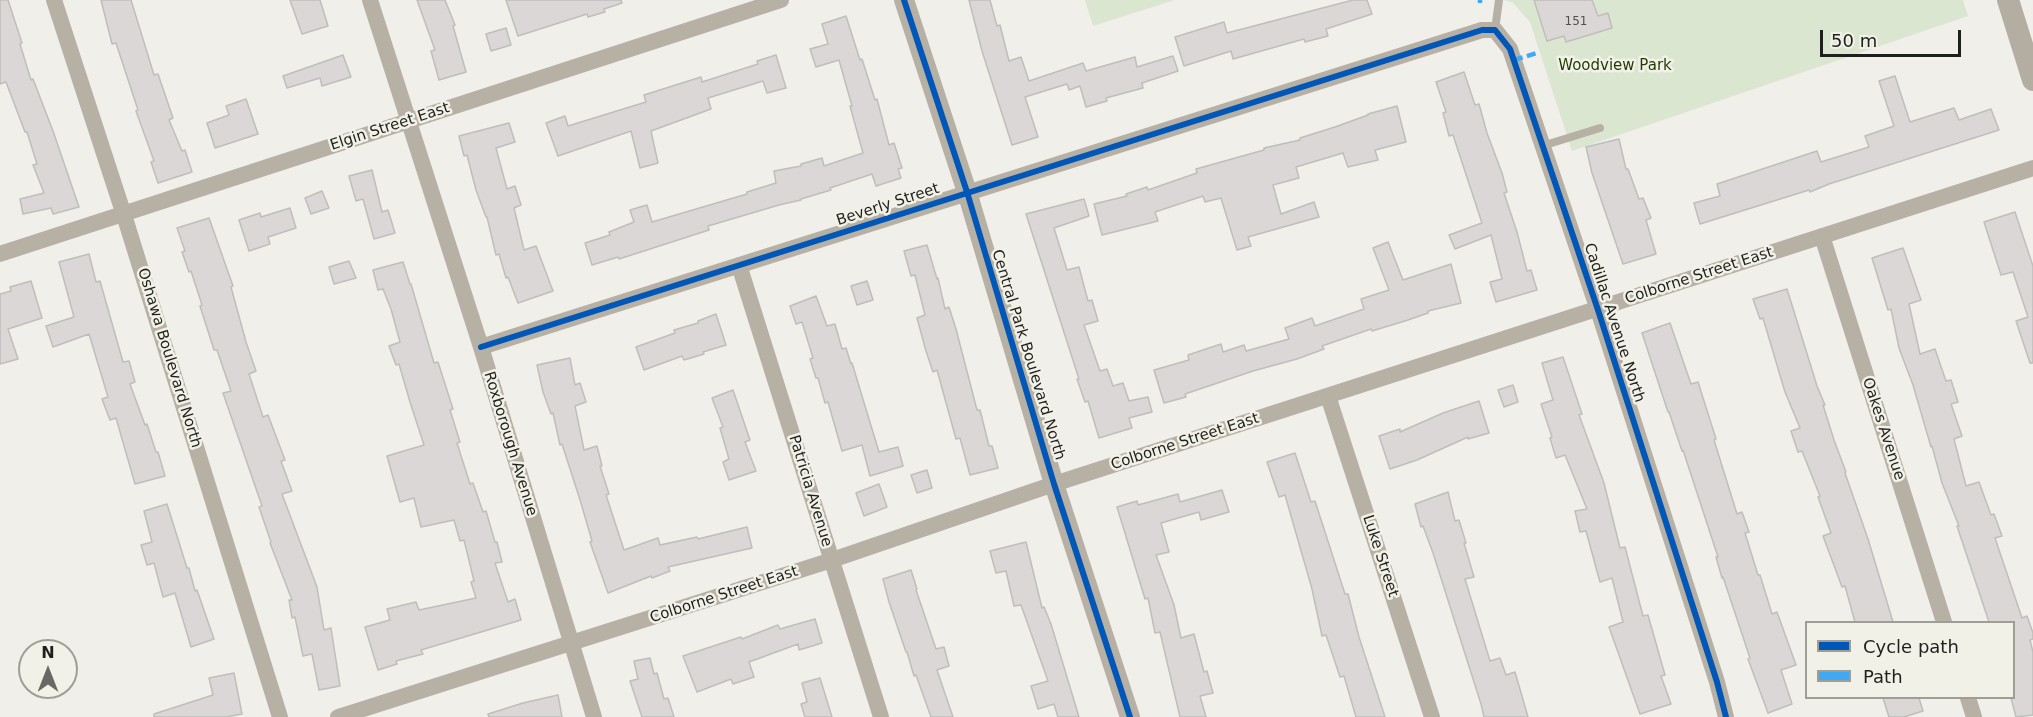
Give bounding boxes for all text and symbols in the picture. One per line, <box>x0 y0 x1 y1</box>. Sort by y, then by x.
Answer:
house number: 151 <box>1565 15 1587 29</box>
scale bar <box>1823 18 1964 56</box>
text: 50 m <box>1831 30 1877 51</box>
park label: Woodview Park <box>1558 57 1672 75</box>
street label: Elgin Street East <box>328 99 452 155</box>
street label: Beverly Street <box>834 180 942 230</box>
street label: Cadillac Avenue North <box>1580 241 1648 405</box>
street label: Colborne Street East <box>1623 244 1775 308</box>
street label: Central Park Boulevard North <box>987 248 1069 462</box>
street label: Oshawa Boulevard North <box>133 266 205 450</box>
street label: Roxborough Avenue <box>479 370 541 518</box>
street label: Oakes Avenue <box>1858 375 1908 483</box>
street label: Colborne Street East <box>1109 410 1261 474</box>
street label: Patricia Avenue <box>784 433 836 549</box>
street label: Luke Street <box>1358 513 1402 599</box>
street label: Colborne Street East <box>648 563 800 627</box>
legend <box>1805 621 2015 699</box>
text: Cycle path <box>1863 636 1959 657</box>
north arrow <box>18 639 78 699</box>
text: N <box>41 643 55 662</box>
text: Path <box>1863 666 1903 687</box>

